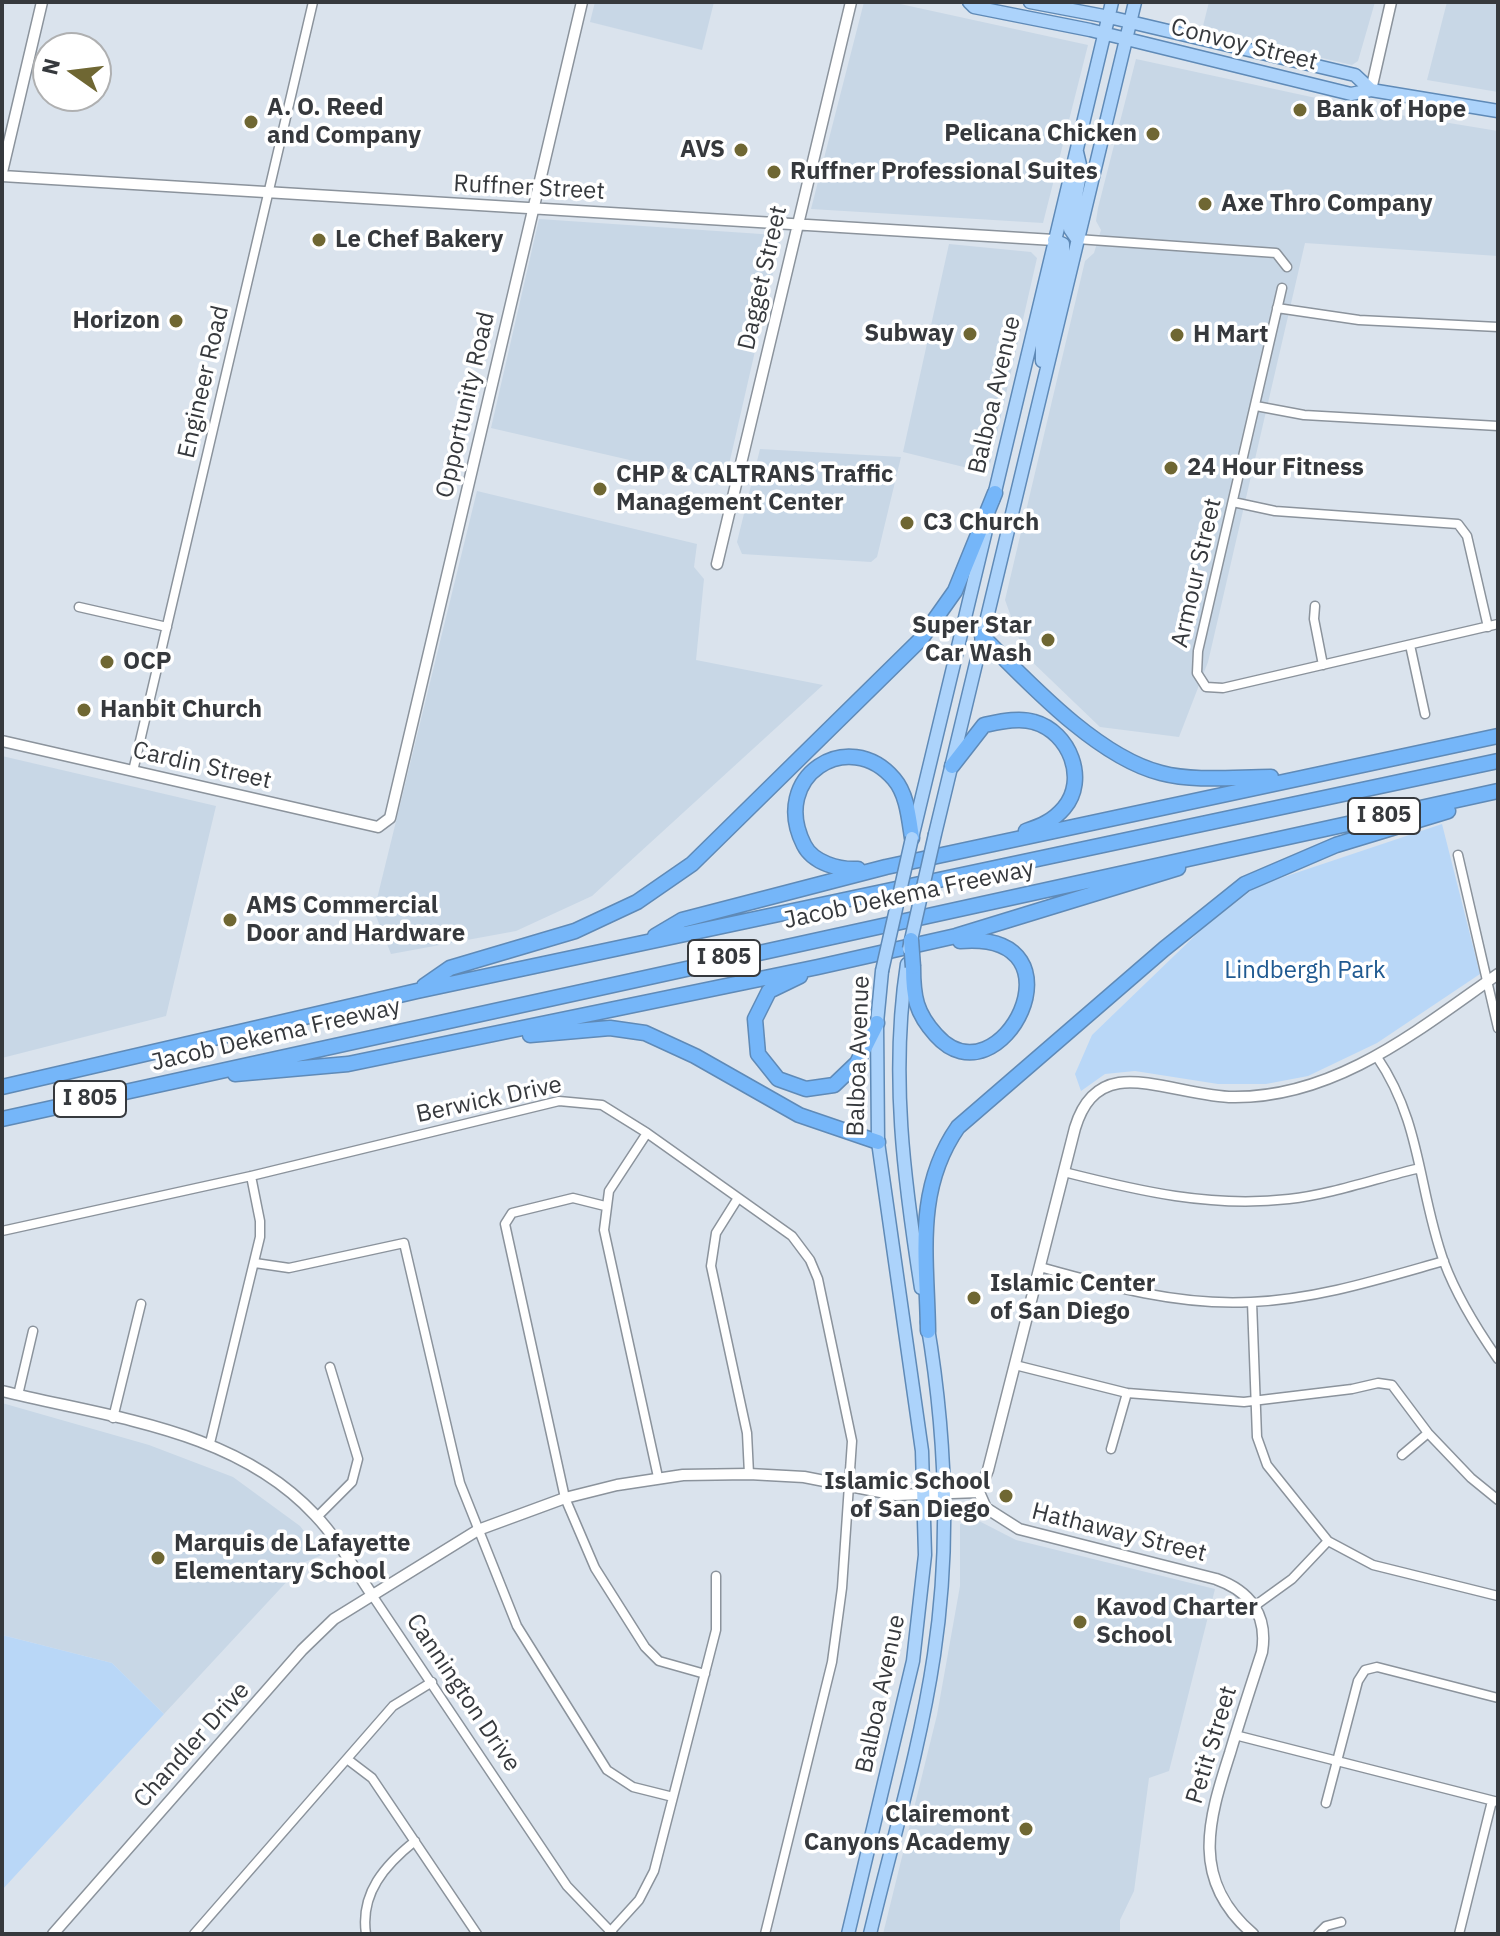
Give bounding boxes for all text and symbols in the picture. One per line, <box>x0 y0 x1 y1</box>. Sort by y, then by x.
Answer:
street label: Convoy Street <box>1168 13 1320 77</box>
north arrow <box>32 32 112 112</box>
text: N <box>34 55 66 78</box>
place label: A. O. Reed and Company <box>267 94 421 150</box>
place label: Bank of Hope <box>1316 96 1466 124</box>
marker: Bank of Hope <box>1291 101 1309 119</box>
marker: A. O. Reed and Company <box>242 113 260 131</box>
place label: Pelicana Chicken <box>944 120 1137 148</box>
marker: Pelicana Chicken <box>1144 125 1162 143</box>
place label: AVS <box>680 136 725 164</box>
marker: AVS <box>732 141 750 159</box>
place label: Ruffner Professional Suites <box>790 158 1098 186</box>
marker: Ruffner Professional Suites <box>765 163 783 181</box>
street label: Ruffner Street <box>453 170 605 206</box>
place label: Axe Thro Company <box>1221 190 1433 218</box>
marker: Axe Thro Company <box>1196 195 1214 213</box>
street label: Dagget Street <box>732 203 794 353</box>
place label: Le Chef Bakery <box>335 226 503 254</box>
marker: Le Chef Bakery <box>310 231 328 249</box>
street label: Engineer Road <box>172 303 236 461</box>
place label: Horizon <box>73 307 160 335</box>
street label: Opportunity Road <box>431 309 501 501</box>
marker: Horizon <box>167 312 185 330</box>
street label: Balboa Avenue <box>963 313 1027 477</box>
place label: Subway <box>864 320 954 348</box>
place label: H Mart <box>1193 321 1268 349</box>
marker: Subway <box>961 325 979 343</box>
marker: H Mart <box>1168 326 1186 344</box>
place label: 24 Hour Fitness <box>1187 454 1364 482</box>
marker: 24 Hour Fitness <box>1162 459 1180 477</box>
place label: CHP & CALTRANS Traffic Management Center <box>616 461 893 517</box>
marker: CHP & CALTRANS Traffic Management Center <box>591 480 609 498</box>
street label: Armour Street <box>1166 495 1228 651</box>
place label: C3 Church <box>923 509 1039 537</box>
marker: C3 Church <box>898 514 916 532</box>
place label: Super Star Car Wash <box>912 612 1032 668</box>
marker: Super Star Car Wash <box>1039 631 1057 649</box>
place label: OCP <box>123 648 172 676</box>
marker: OCP <box>98 653 116 671</box>
place label: Hanbit Church <box>100 696 262 724</box>
marker: Hanbit Church <box>75 701 93 719</box>
street label: Cardin Street <box>130 736 274 796</box>
road number: I 805 <box>1348 798 1420 834</box>
street label: Jacob Dekema Freeway <box>781 854 1037 936</box>
place label: AMS Commercial Door and Hardware <box>246 892 465 948</box>
marker: AMS Commercial Door and Hardware <box>221 911 239 929</box>
road number: I 805 <box>688 940 760 976</box>
park label: Lindbergh Park <box>1224 957 1386 985</box>
street label: Balboa Avenue <box>842 975 876 1137</box>
street label: Jacob Dekema Freeway <box>149 992 403 1078</box>
street label: Berwick Drive <box>413 1070 565 1130</box>
road number: I 805 <box>54 1081 126 1117</box>
place label: Islamic Center of San Diego <box>990 1270 1155 1326</box>
marker: Islamic Center of San Diego <box>965 1289 983 1307</box>
place label: Islamic School of San Diego <box>824 1468 990 1524</box>
marker: Islamic School of San Diego <box>997 1487 1015 1505</box>
street label: Hathaway Street <box>1029 1497 1209 1569</box>
place label: Marquis de Lafayette Elementary School <box>174 1530 411 1586</box>
marker: Marquis de Lafayette Elementary School <box>149 1549 167 1567</box>
place label: Kavod Charter School <box>1096 1594 1258 1650</box>
street label: Cannington Drive <box>400 1609 526 1777</box>
street label: Balboa Avenue <box>850 1612 912 1776</box>
marker: Kavod Charter School <box>1071 1613 1089 1631</box>
street label: Chandler Drive <box>128 1676 256 1814</box>
street label: Petit Street <box>1180 1683 1244 1807</box>
place label: Clairemont Canyons Academy <box>804 1801 1010 1857</box>
marker: Clairemont Canyons Academy <box>1017 1820 1035 1838</box>

